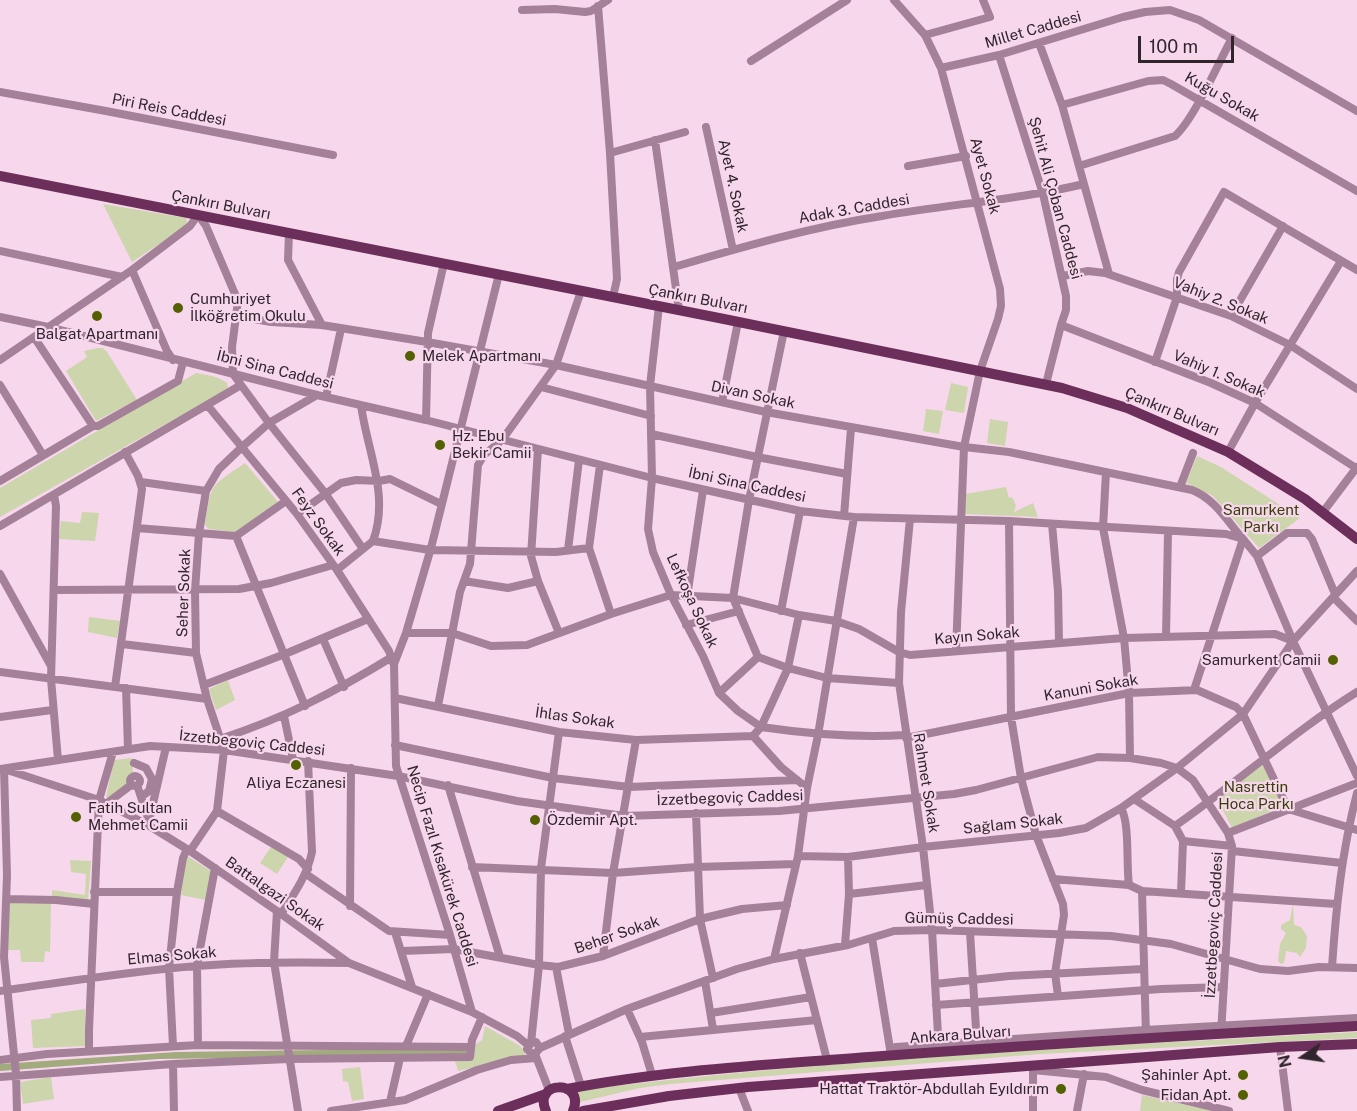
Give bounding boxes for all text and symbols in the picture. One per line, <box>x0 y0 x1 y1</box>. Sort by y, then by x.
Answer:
street label: Millet Caddesi <box>983 8 1083 52</box>
scale bar <box>1141 24 1237 62</box>
text: 100 m <box>1149 36 1198 57</box>
street label: Kuğu Sokak <box>1181 68 1263 126</box>
street label: Piri Reis Caddesi <box>110 90 228 130</box>
street label: Şehit Ali Çoban Caddesi <box>1025 115 1085 281</box>
street label: Ayet Sokak <box>966 136 1004 216</box>
street label: Ayet 4. Sokak <box>714 138 752 234</box>
street label: Çankırı Bulvarı <box>170 187 272 223</box>
street label: Adak 3. Caddesi <box>797 190 911 228</box>
street label: Vahiy 2. Sokak <box>1171 274 1271 328</box>
street label: Çankırı Bulvarı <box>647 281 749 317</box>
place label: Cumhuriyet İlköğretim Okulu <box>190 290 306 325</box>
marker: Cumhuriyet İlköğretim Okulu <box>171 301 185 315</box>
marker: Balgat Apartmanı <box>90 309 104 323</box>
place label: Balgat Apartmanı <box>36 325 158 343</box>
street label: İbni Sina Caddesi <box>215 347 335 393</box>
place label: Melek Apartmanı <box>422 347 541 365</box>
street label: Vahiy 1. Sokak <box>1170 347 1268 401</box>
marker: Melek Apartmanı <box>403 349 417 363</box>
street label: Divan Sokak <box>709 377 797 413</box>
street label: Çankırı Bulvarı <box>1122 384 1222 440</box>
place label: Hz. Ebu Bekir Camii <box>452 427 531 462</box>
marker: Hz. Ebu Bekir Camii <box>433 438 447 452</box>
street label: İbni Sina Caddesi <box>687 464 807 506</box>
street label: Feyz Sokak <box>287 485 349 559</box>
park label: Samurkent Parkı <box>1223 501 1299 536</box>
street label: Seher Sokak <box>173 548 195 638</box>
street label: Lefkoşa Sokak <box>662 551 722 651</box>
street label: Kayın Sokak <box>934 623 1020 649</box>
place label: Samurkent Camii <box>1202 651 1321 669</box>
marker: Samurkent Camii <box>1326 653 1340 667</box>
street label: Kanuni Sokak <box>1042 671 1140 705</box>
street label: İhlas Sokak <box>534 704 616 732</box>
street label: İzzetbegoviç Caddesi <box>178 726 326 760</box>
street label: Rahmet Sokak <box>909 732 943 834</box>
marker: Aliya Eczanesi <box>289 758 303 772</box>
street label: Necip Fazıl Kısakürek Caddesi <box>403 763 481 969</box>
place label: Aliya Eczanesi <box>246 774 346 792</box>
park label: Nasrettin Hoca Parkı <box>1218 778 1294 813</box>
street label: İzzetbegoviç Caddesi <box>656 786 804 810</box>
place label: Fatih Sultan Mehmet Camii <box>88 799 188 834</box>
marker: Fatih Sultan Mehmet Camii <box>69 810 83 824</box>
street label: Sağlam Sokak <box>962 810 1064 838</box>
place label: Özdemir Apt. <box>547 811 637 829</box>
marker: Özdemir Apt. <box>528 813 542 827</box>
street label: İzzetbegoviç Caddesi <box>1201 851 1227 999</box>
street label: Battalgazi Sokak <box>222 853 328 935</box>
street label: Gümüş Caddesi <box>904 909 1014 929</box>
street label: Beher Sokak <box>572 912 662 958</box>
street label: Elmas Sokak <box>127 943 217 969</box>
street label: Ankara Bulvarı <box>909 1022 1011 1048</box>
north arrow <box>1273 1027 1333 1087</box>
text: N <box>1274 1053 1296 1069</box>
place label: Şahinler Apt. <box>1141 1066 1231 1084</box>
marker: Şahinler Apt. <box>1236 1068 1250 1082</box>
place label: Hattat Traktör-Abdullah Eyıldırım <box>819 1080 1049 1098</box>
marker: Hattat Traktör-Abdullah Eyıldırım <box>1054 1082 1068 1096</box>
place label: Fidan Apt. <box>1160 1086 1231 1104</box>
marker: Fidan Apt. <box>1236 1088 1250 1102</box>

